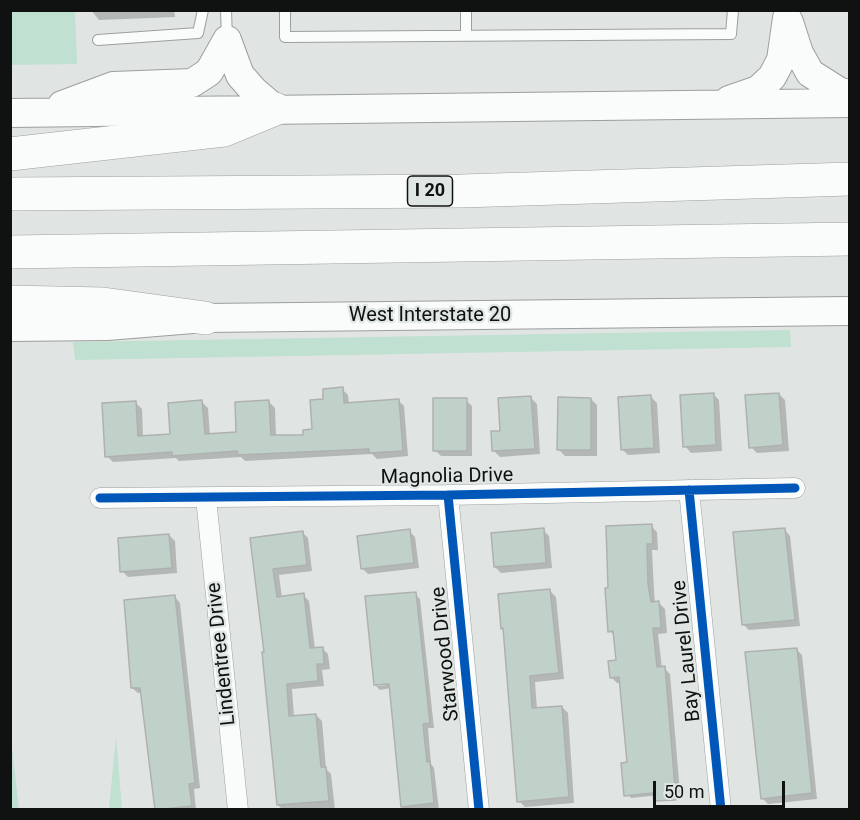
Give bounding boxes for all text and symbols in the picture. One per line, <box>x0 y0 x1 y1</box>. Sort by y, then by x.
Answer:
road number: I 20 <box>408 176 452 206</box>
street label: West Interstate 20 <box>349 304 511 328</box>
street label: Magnolia Drive <box>381 464 513 490</box>
street label: Bay Laurel Drive <box>668 579 706 723</box>
street label: Lindentree Drive <box>203 581 241 727</box>
street label: Starwood Drive <box>427 585 465 723</box>
scale bar <box>656 769 788 807</box>
text: 50 m <box>664 781 704 802</box>

